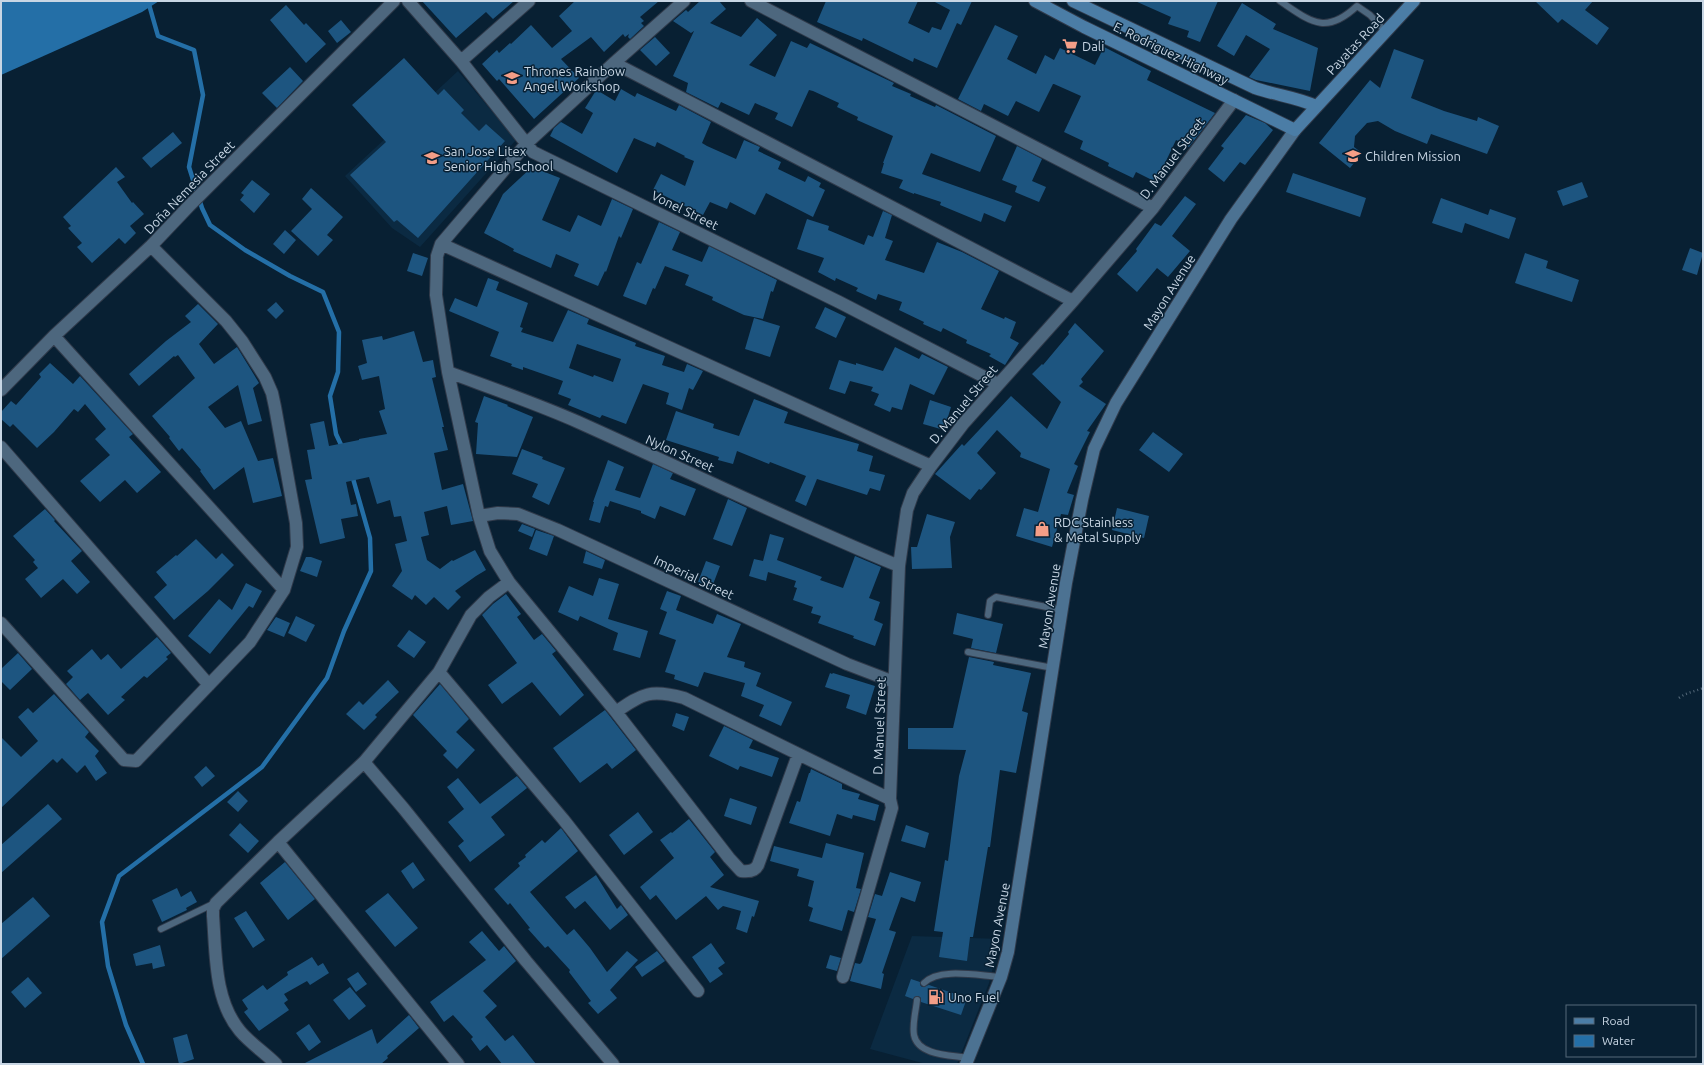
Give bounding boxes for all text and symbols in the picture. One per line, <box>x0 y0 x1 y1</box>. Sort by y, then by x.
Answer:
street label: Payatas Road <box>1323 11 1387 77</box>
street label: E. Rodriguez Highway <box>1111 19 1231 87</box>
supermarket icon: Dali <box>1061 37 1079 55</box>
place label: Dali <box>1082 39 1104 53</box>
place label: Thrones Rainbow Angel Workshop <box>524 64 625 93</box>
school or university icon: Thrones Rainbow Angel Workshop <box>503 69 521 87</box>
street label: D. Manuel Street <box>1137 115 1207 201</box>
street label: Doña Nemesia Street <box>141 138 237 236</box>
place label: San Jose Litex Senior High School <box>444 144 554 173</box>
school or university icon: Children Mission <box>1344 147 1362 165</box>
school or university icon: San Jose Litex Senior High School <box>423 149 441 167</box>
place label: Children Mission <box>1365 149 1461 163</box>
street label: Vonel Street <box>649 188 721 232</box>
street label: Mayon Avenue <box>1140 252 1198 332</box>
street label: D. Manuel Street <box>926 362 1000 446</box>
street label: Nylon Street <box>644 432 716 474</box>
place label: RDC Stainless & Metal Supply <box>1054 515 1141 544</box>
shop icon: RDC Stainless & Metal Supply <box>1033 520 1051 538</box>
street label: Imperial Street <box>652 552 736 602</box>
street label: Mayon Avenue <box>1035 562 1063 650</box>
street label: D. Manuel Street <box>870 677 888 775</box>
street label: Mayon Avenue <box>982 881 1012 969</box>
fuel station icon: Uno Fuel <box>927 988 945 1006</box>
place label: Uno Fuel <box>948 990 1000 1004</box>
legend <box>1566 1005 1696 1057</box>
text: Road <box>1602 1014 1630 1027</box>
text: Water <box>1602 1034 1635 1047</box>

